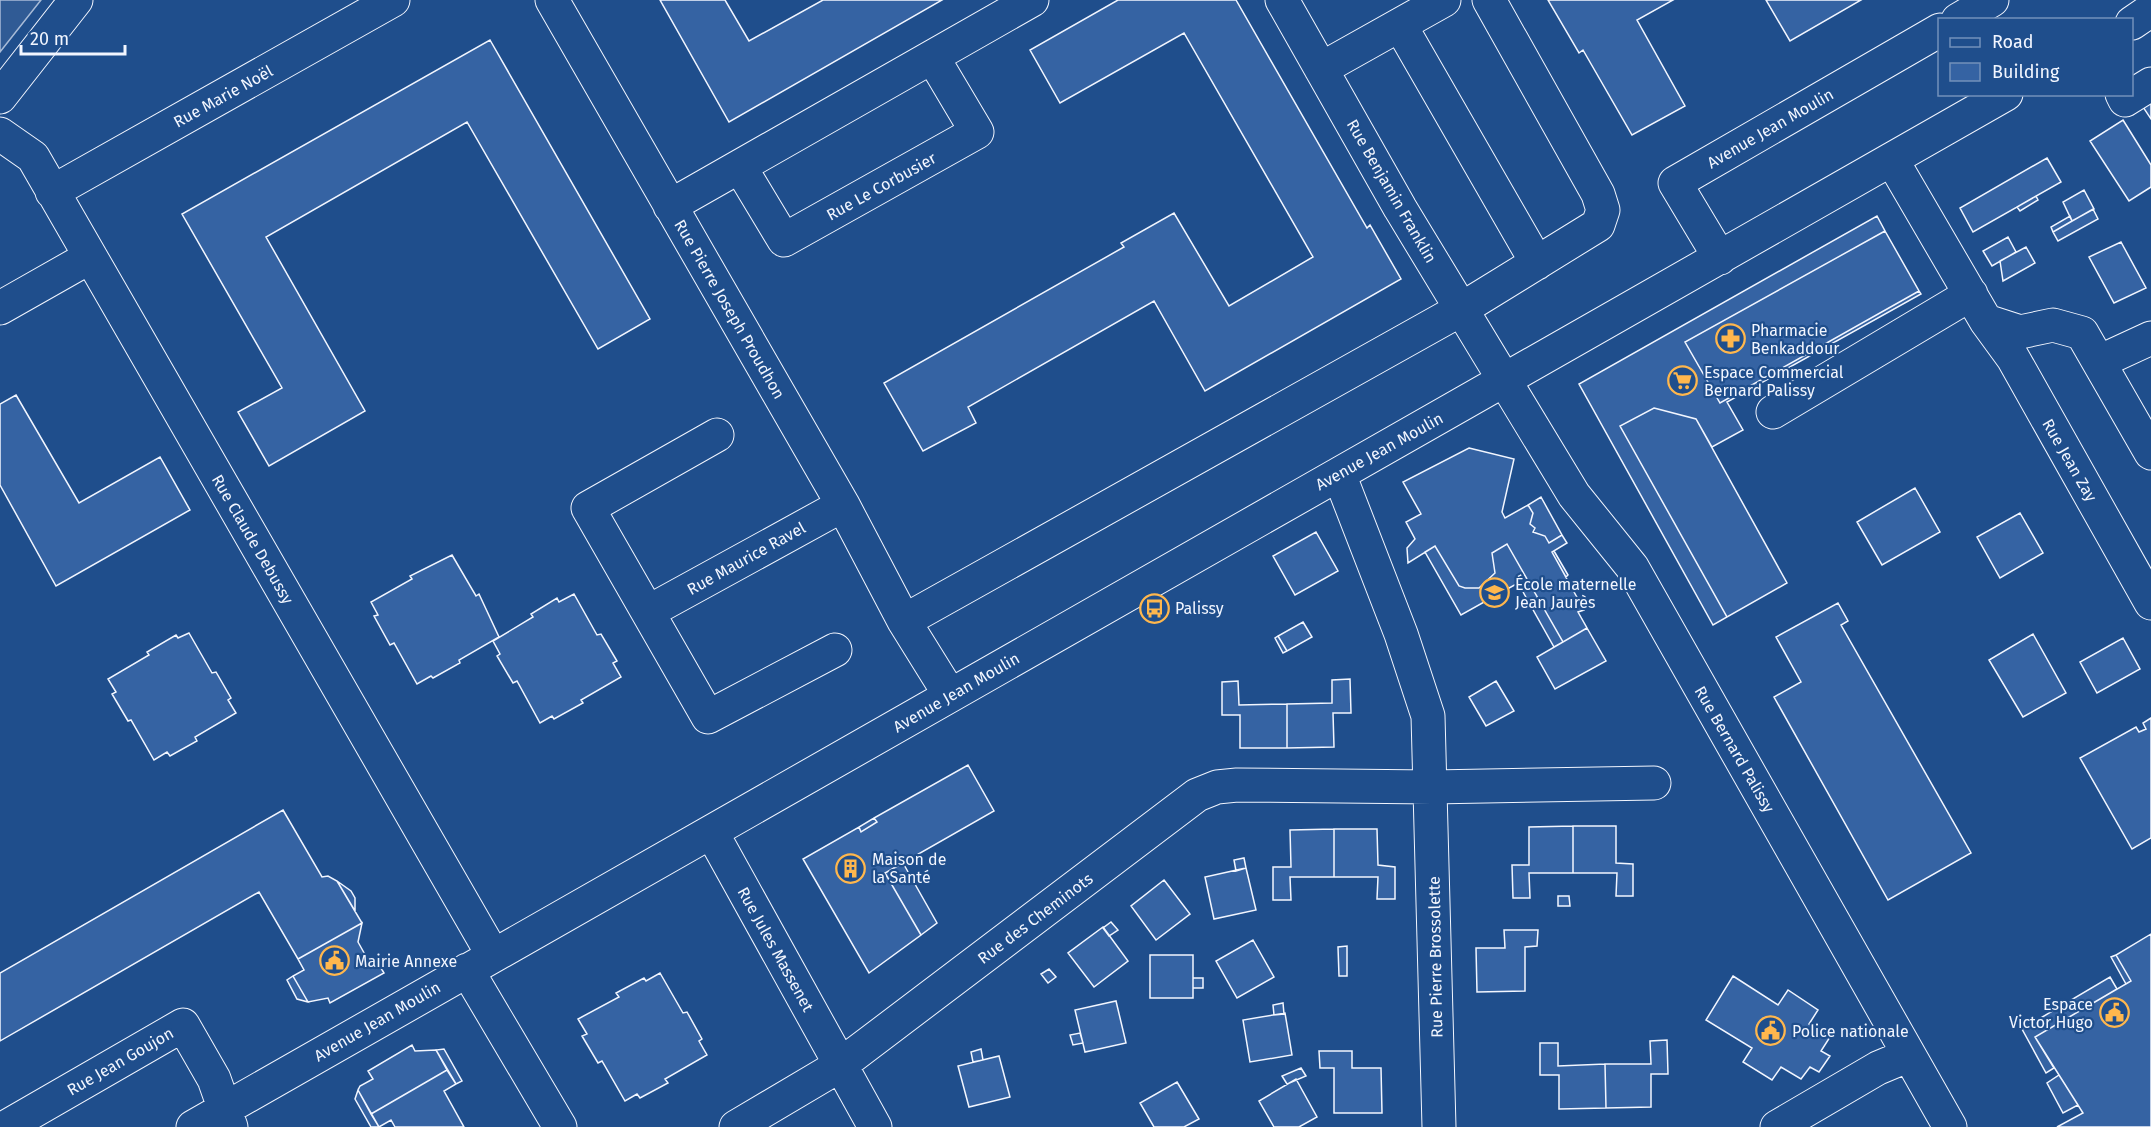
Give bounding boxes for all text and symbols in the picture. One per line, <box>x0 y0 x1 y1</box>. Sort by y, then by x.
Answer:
scale bar <box>21 18 124 56</box>
legend <box>1938 18 2133 96</box>
text: 20 m <box>30 28 69 50</box>
text: Road <box>1992 31 2034 53</box>
street label: Rue Marie Noël <box>170 61 276 132</box>
text: Building <box>1992 61 2060 83</box>
street label: Avenue Jean Moulin <box>1704 85 1837 172</box>
street label: Rue Benjamin Franklin <box>1343 116 1440 266</box>
street label: Rue Le Corbusier <box>823 148 940 224</box>
street label: Rue Pierre Joseph Proudhon <box>670 216 789 402</box>
place label: Pharmacie Benkaddour <box>1751 321 1840 358</box>
pharmacy icon: Pharmacie Benkaddour <box>1714 323 1746 355</box>
place label: Espace Commercial Bernard Palissy <box>1704 363 1844 400</box>
supermarket icon: Espace Commercial Bernard Palissy <box>1667 365 1699 397</box>
street label: Avenue Jean Moulin <box>1312 409 1446 494</box>
street label: Rue Jean Zay <box>2038 416 2101 505</box>
street label: Rue Claude Debussy <box>208 471 297 607</box>
street label: Rue Maurice Ravel <box>684 518 809 599</box>
place label: École maternelle Jean Jaurès <box>1515 574 1636 612</box>
school or university icon: École maternelle Jean Jaurès <box>1478 577 1510 609</box>
bus stop icon: Palissy <box>1138 592 1170 624</box>
place label: Palissy <box>1175 599 1224 618</box>
street label: Avenue Jean Moulin <box>890 649 1023 736</box>
street label: Rue Bernard Palissy <box>1691 683 1779 816</box>
place label: Maison de la Santé <box>872 850 946 887</box>
building icon: Maison de la Santé <box>835 852 867 884</box>
street label: Rue des Cheminots <box>974 869 1097 968</box>
street label: Rue Pierre Brossolette <box>1425 876 1446 1038</box>
street label: Rue Jules Massenet <box>733 884 818 1015</box>
public building icon: Mairie Annexe <box>318 945 350 977</box>
place label: Mairie Annexe <box>355 952 457 971</box>
street label: Avenue Jean Moulin <box>311 978 444 1065</box>
place label: Espace Victor Hugo <box>2009 995 2093 1032</box>
public building icon: Espace Victor Hugo <box>2098 997 2130 1029</box>
public building icon: Police nationale <box>1755 1015 1787 1047</box>
place label: Police nationale <box>1792 1022 1909 1041</box>
street label: Rue Jean Goujon <box>64 1023 177 1100</box>

